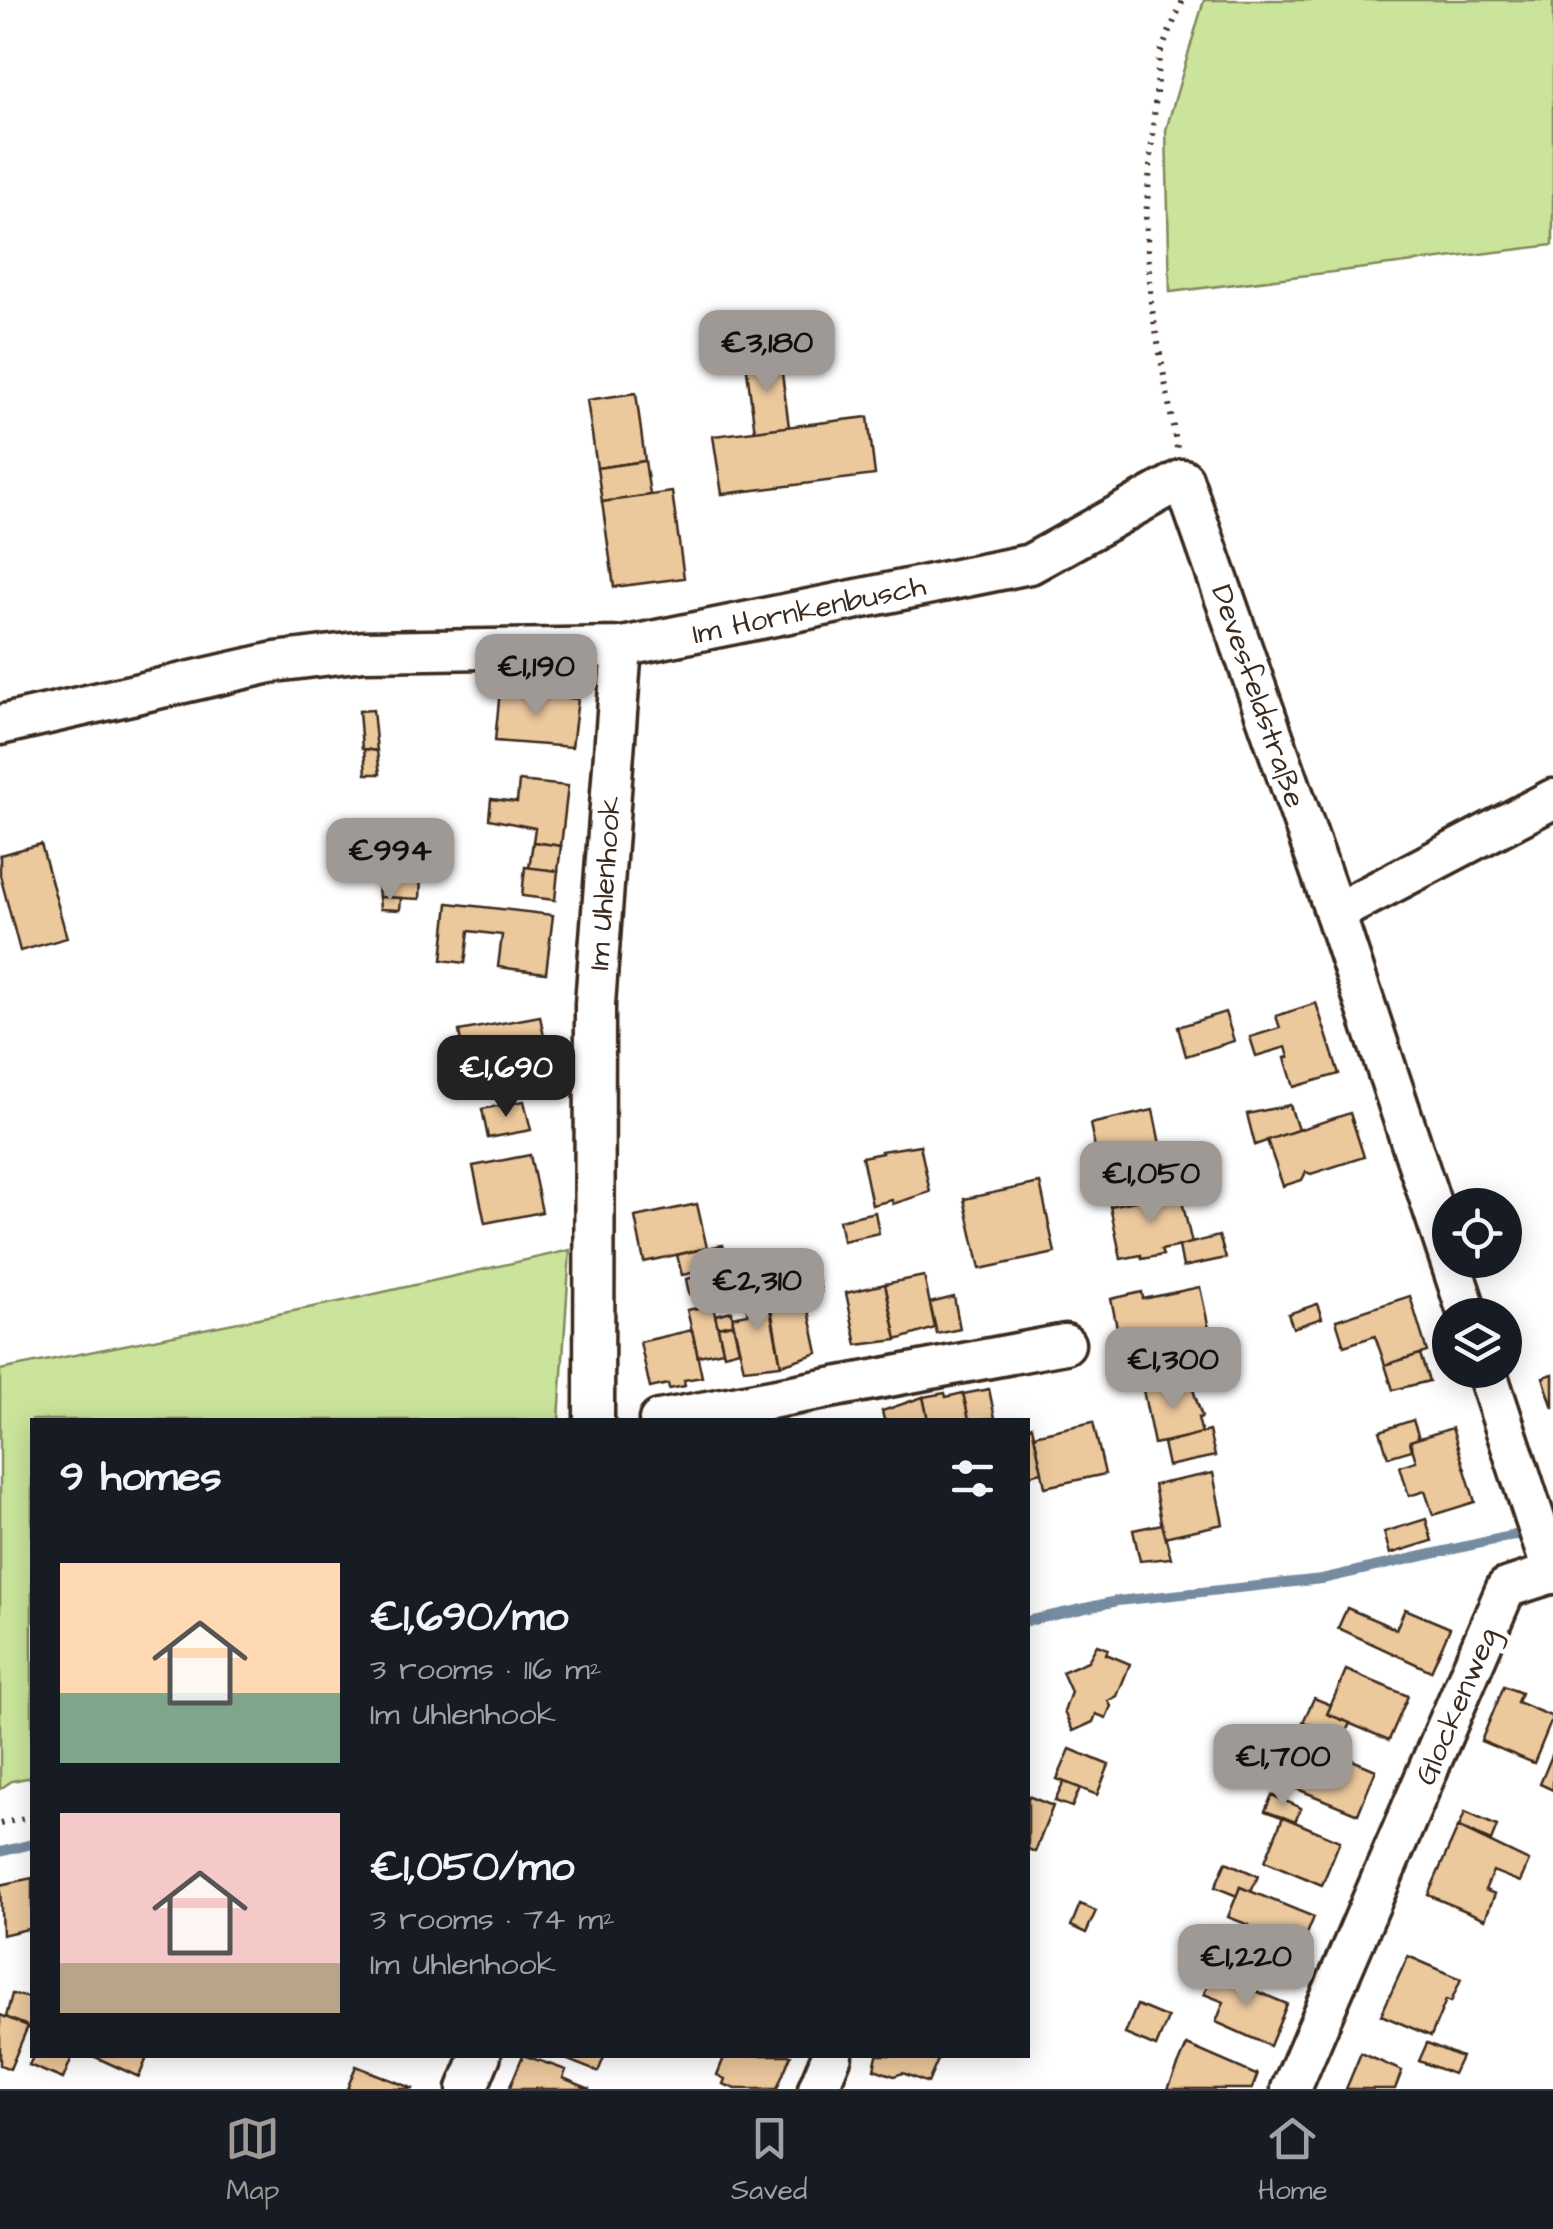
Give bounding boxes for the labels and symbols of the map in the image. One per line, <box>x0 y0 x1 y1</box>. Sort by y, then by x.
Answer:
pin: €3,180 <box>686 310 848 395</box>
street label: Im Hornkenbusch <box>689 565 930 655</box>
street label: Devesfeldstraße <box>1200 579 1316 813</box>
pin: €1,190 <box>455 634 617 719</box>
street label: Im Uhlenhook <box>578 795 632 972</box>
pin: €994 <box>331 818 449 903</box>
pin: €1,690 <box>425 1035 587 1120</box>
pin: €1,050 <box>1070 1141 1232 1226</box>
pin: €2,310 <box>676 1248 838 1333</box>
pin: €1,300 <box>1092 1327 1254 1412</box>
street label: Glockenweg <box>1405 1621 1510 1792</box>
pin: €1,700 <box>1202 1724 1364 1809</box>
pin: €1,220 <box>1165 1924 1327 2009</box>

